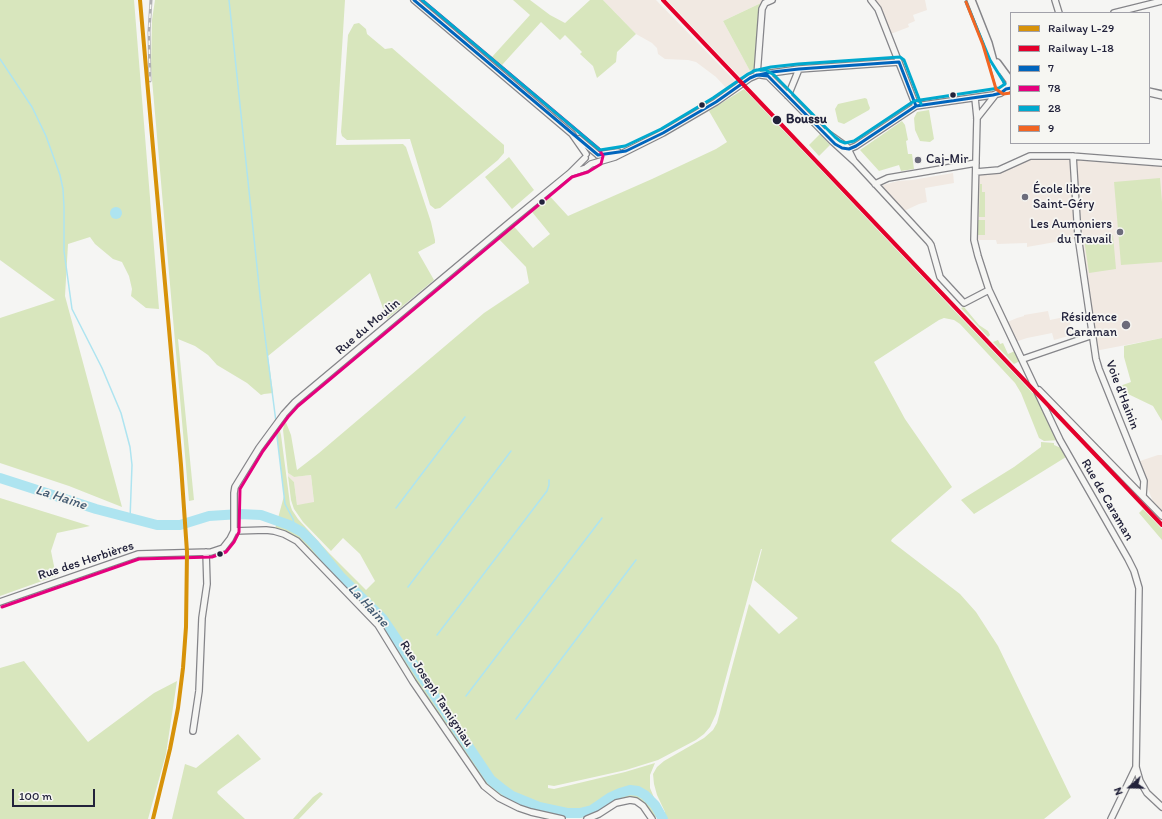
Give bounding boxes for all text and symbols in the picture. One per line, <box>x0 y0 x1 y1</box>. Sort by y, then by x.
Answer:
legend <box>1010 12 1150 144</box>
text: Railway L-29 <box>1048 21 1114 35</box>
text: Railway L-18 <box>1048 41 1114 55</box>
text: 7 <box>1048 61 1054 75</box>
text: 78 <box>1048 81 1061 95</box>
unlabelled marker <box>948 90 958 100</box>
unlabelled marker <box>697 100 707 110</box>
text: 28 <box>1048 101 1061 115</box>
place label: Boussu <box>786 112 827 128</box>
marker: Boussu <box>771 114 783 126</box>
text: 9 <box>1048 121 1054 135</box>
place label: Caj-Mir <box>926 152 968 168</box>
marker: Caj-Mir <box>913 155 923 165</box>
place label: École libre Saint-Géry <box>1033 182 1094 213</box>
marker: École libre Saint-Géry <box>1020 192 1030 202</box>
unlabelled marker <box>537 197 547 207</box>
place label: Les Aumoniers du Travail <box>1030 217 1112 248</box>
marker: Les Aumoniers du Travail <box>1115 227 1125 237</box>
street label: Rue du Moulin <box>333 296 403 358</box>
place label: Résidence Caraman <box>1061 310 1117 341</box>
marker: Résidence Caraman <box>1120 319 1132 331</box>
street label: Voie d'Hainin <box>1102 358 1142 432</box>
street label: Rue de Caraman <box>1077 456 1137 544</box>
water label: La Haine <box>33 482 89 514</box>
street label: Rue des Herbières <box>36 538 136 584</box>
unlabelled marker <box>215 549 225 559</box>
water label: La Haine <box>344 581 392 631</box>
street label: Rue Joseph Tamigniau <box>396 638 476 750</box>
north arrow <box>1110 767 1150 807</box>
scale bar <box>14 781 97 807</box>
text: N <box>1111 786 1126 797</box>
text: 100 m <box>19 789 52 803</box>

